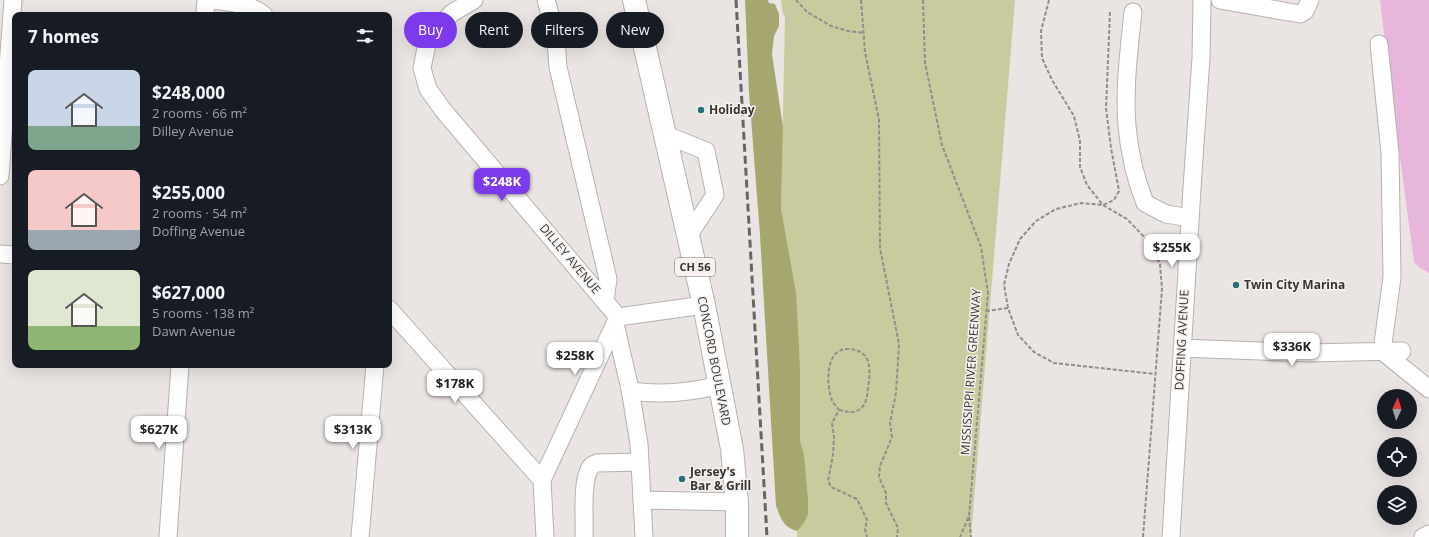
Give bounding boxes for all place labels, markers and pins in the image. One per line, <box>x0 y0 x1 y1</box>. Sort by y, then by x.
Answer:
place label: Holiday <box>709 101 755 118</box>
marker: Holiday <box>696 105 706 115</box>
pin: $248K <box>474 168 530 202</box>
pin: $255K <box>1144 234 1200 268</box>
place label: Twin City Marina <box>1244 276 1345 293</box>
marker: Twin City Marina <box>1231 280 1241 290</box>
pin: $336K <box>1264 333 1320 367</box>
pin: $258K <box>547 342 603 376</box>
pin: $178K <box>427 370 483 404</box>
pin: $627K <box>131 416 187 450</box>
pin: $313K <box>325 416 381 450</box>
place label: Jersey's Bar & Grill <box>689 463 751 494</box>
marker: Jersey's Bar & Grill <box>677 474 687 484</box>

